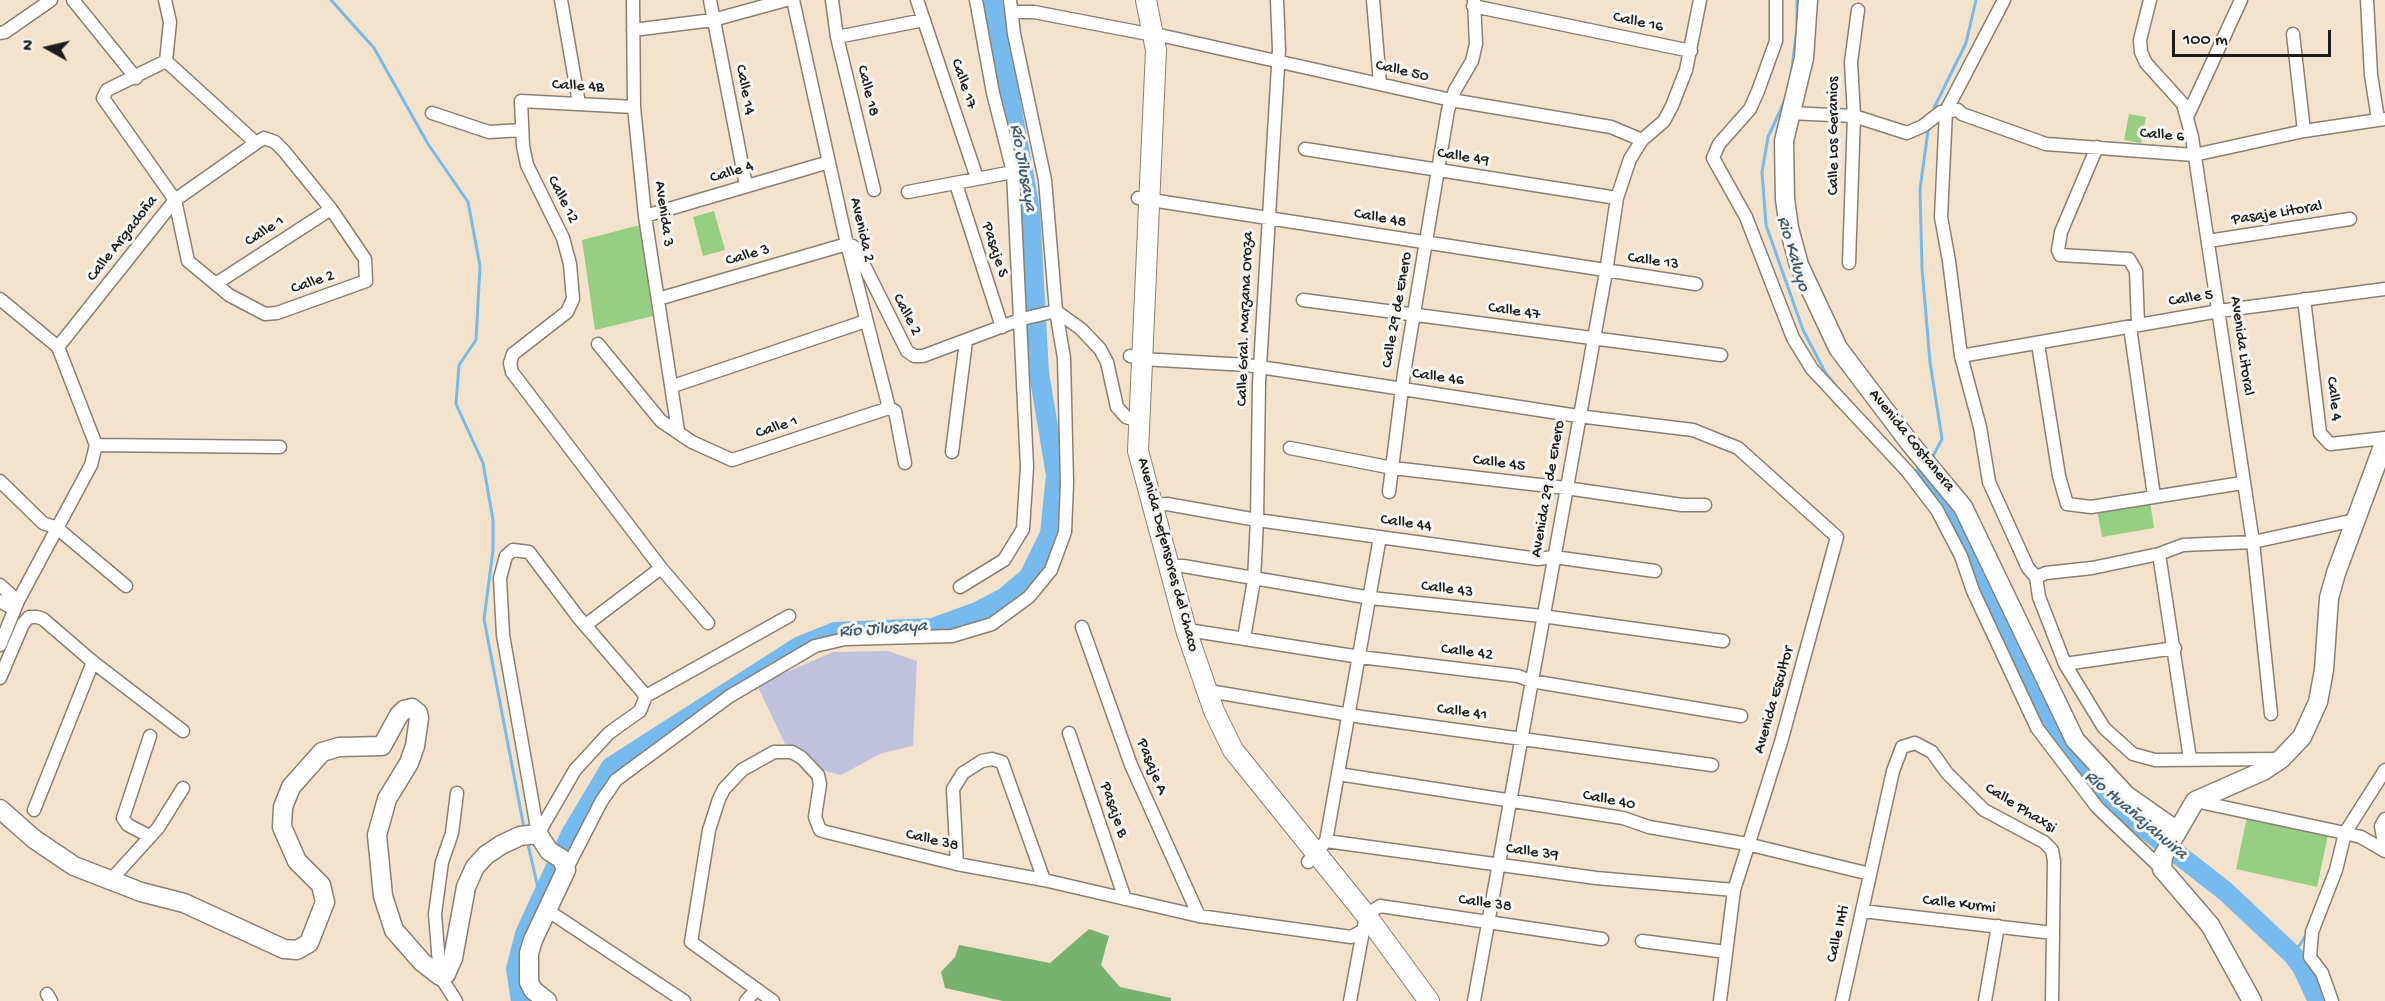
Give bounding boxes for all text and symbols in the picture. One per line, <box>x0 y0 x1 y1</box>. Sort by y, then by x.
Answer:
street label: Calle 16 <box>1611 8 1665 38</box>
north arrow <box>18 18 78 78</box>
scale bar <box>2175 18 2334 56</box>
text: 100 m <box>2183 30 2228 51</box>
text: N <box>20 39 40 52</box>
street label: Calle 17 <box>946 57 980 111</box>
street label: Calle 50 <box>1373 57 1431 87</box>
street label: Calle 14 <box>730 63 758 117</box>
street label: Calle 18 <box>851 64 883 118</box>
street label: Calle 4B <box>551 76 605 98</box>
street label: Calle Los Geranios <box>1825 77 1845 195</box>
water label: Río Jilusaya <box>1004 123 1040 213</box>
street label: Calle 6 <box>2139 124 2185 148</box>
street label: Calle 49 <box>1436 144 1490 172</box>
street label: Calle 4 <box>708 157 756 189</box>
street label: Calle 12 <box>542 173 582 227</box>
street label: Avenida 3 <box>649 180 677 248</box>
street label: Calle Argadoña <box>83 192 163 286</box>
street label: Avenida 2 <box>844 196 878 264</box>
street label: Pasaje Litoral <box>2230 197 2324 231</box>
street label: Calle 48 <box>1352 205 1408 233</box>
street label: Calle 1 <box>242 212 288 252</box>
water label: Rio Kaluyo <box>1770 214 1814 294</box>
street label: Pasaje S <box>976 220 1012 280</box>
street label: Calle Gral. Marzana Oroza <box>1233 231 1259 407</box>
street label: Calle 3 <box>724 241 772 271</box>
street label: Calle 13 <box>1626 249 1680 275</box>
street label: Calle 29 de Enero <box>1378 250 1418 370</box>
street label: Calle 2 <box>289 267 337 299</box>
street label: Calle 5 <box>2167 286 2215 312</box>
street label: Calle 2 <box>887 291 925 339</box>
street label: Avenida Litoral <box>2225 295 2257 397</box>
street label: Calle 47 <box>1487 299 1541 325</box>
street label: Calle 46 <box>1411 365 1465 391</box>
street label: Calle 4 <box>2321 376 2345 422</box>
street label: Avenida Costanera <box>1864 386 1958 496</box>
street label: Calle 1 <box>754 412 800 444</box>
street label: Avenida 29 de Enero <box>1528 419 1570 559</box>
street label: Calle 45 <box>1472 451 1526 477</box>
street label: Avenida Defensores del Chaco <box>1132 456 1202 654</box>
street label: Calle 44 <box>1379 511 1433 537</box>
street label: Calle 43 <box>1420 577 1474 603</box>
water label: Río Jilusaya <box>838 616 928 644</box>
street label: Calle 42 <box>1440 640 1494 666</box>
street label: Avenida Escultor <box>1751 644 1799 756</box>
street label: Calle 41 <box>1436 700 1488 726</box>
street label: Pasaje A <box>1131 736 1171 798</box>
water label: Río Huañajahuira <box>2079 767 2191 865</box>
street label: Calle Phaxsi <box>1981 779 2059 839</box>
street label: Pasaje B <box>1095 780 1131 840</box>
street label: Calle 40 <box>1581 786 1637 816</box>
street label: Calle 38 <box>904 826 960 856</box>
street label: Calle 39 <box>1504 840 1560 866</box>
street label: Calle 38 <box>1457 891 1513 917</box>
street label: Calle Kurmi <box>1921 892 1997 918</box>
street label: Calle Inti <box>1823 904 1855 964</box>

